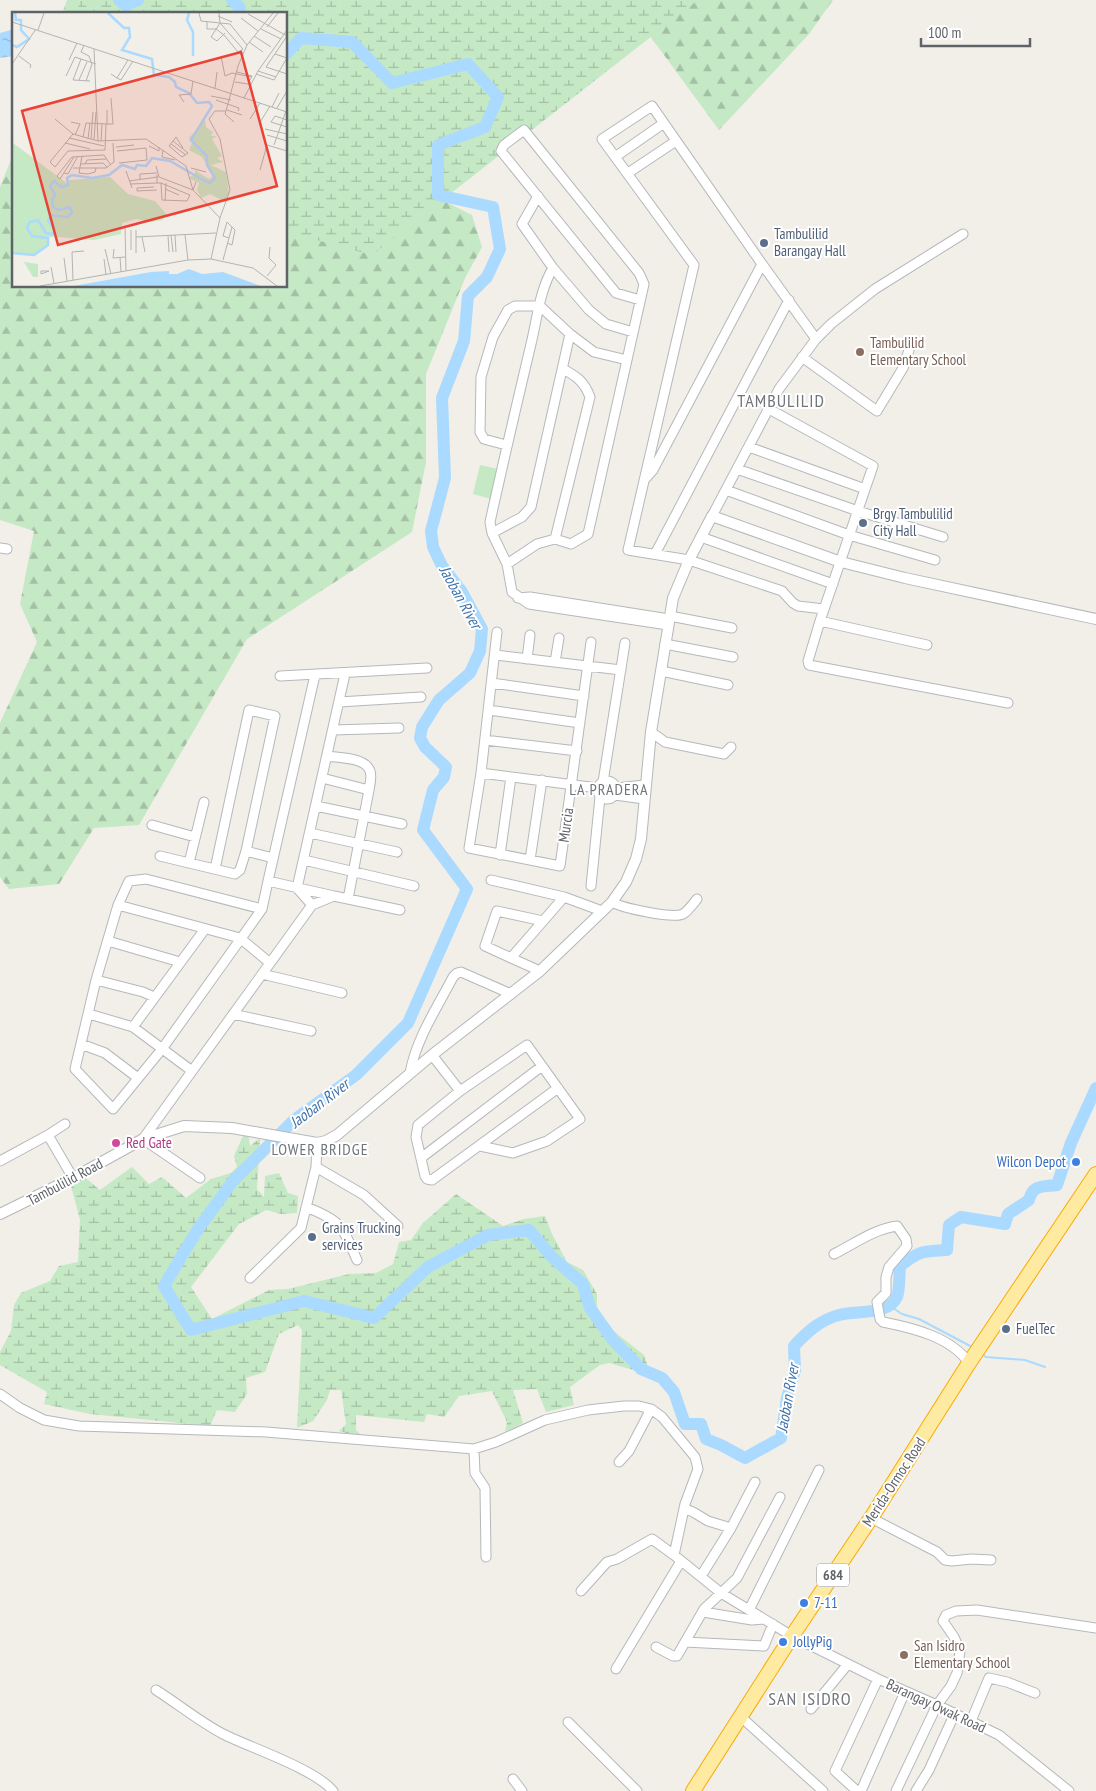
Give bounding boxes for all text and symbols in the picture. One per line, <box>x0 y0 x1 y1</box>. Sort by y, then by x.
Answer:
inset map <box>12 12 288 288</box>
scale bar <box>921 15 1030 47</box>
text: 100 m <box>928 23 961 42</box>
place label: Tambulilid Barangay Hall <box>774 224 846 260</box>
marker: Tambulilid Barangay Hall <box>758 237 770 249</box>
place label: Tambulilid Elementary School <box>870 333 967 369</box>
marker: Tambulilid Elementary School <box>854 346 866 358</box>
district label: TAMBULILID <box>737 389 825 412</box>
place label: Brgy Tambulilid City Hall <box>873 504 953 540</box>
marker: Brgy Tambulilid City Hall <box>857 517 869 529</box>
water label: Jaoban River <box>435 561 488 634</box>
district label: LA PRADERA <box>569 779 649 799</box>
street label: Murcia <box>554 806 577 843</box>
water label: Jaoban River <box>285 1073 355 1132</box>
place label: Red Gate <box>126 1133 172 1152</box>
marker: Red Gate <box>110 1137 122 1149</box>
district label: LOWER BRIDGE <box>271 1139 369 1159</box>
place label: Wilcon Depot <box>997 1152 1066 1171</box>
street label: Tambulilid Road <box>24 1154 106 1209</box>
marker: Wilcon Depot <box>1070 1156 1082 1168</box>
place label: Grains Trucking services <box>322 1218 401 1254</box>
marker: Grains Trucking services <box>306 1231 318 1243</box>
place label: FuelTec <box>1016 1319 1056 1338</box>
marker: FuelTec <box>1000 1323 1012 1335</box>
water label: Jaoban River <box>771 1360 803 1435</box>
street label: Merida-Ormoc Road <box>858 1434 929 1530</box>
road number: 684 <box>817 1564 849 1586</box>
place label: 7-11 <box>814 1593 838 1612</box>
marker: 7-11 <box>798 1597 810 1609</box>
place label: JollyPig <box>792 1632 832 1651</box>
marker: JollyPig <box>777 1636 789 1648</box>
place label: San Isidro Elementary School <box>914 1636 1011 1672</box>
marker: San Isidro Elementary School <box>898 1649 910 1661</box>
street label: Barangay Owak Road <box>883 1674 989 1737</box>
district label: SAN ISIDRO <box>768 1687 852 1710</box>

